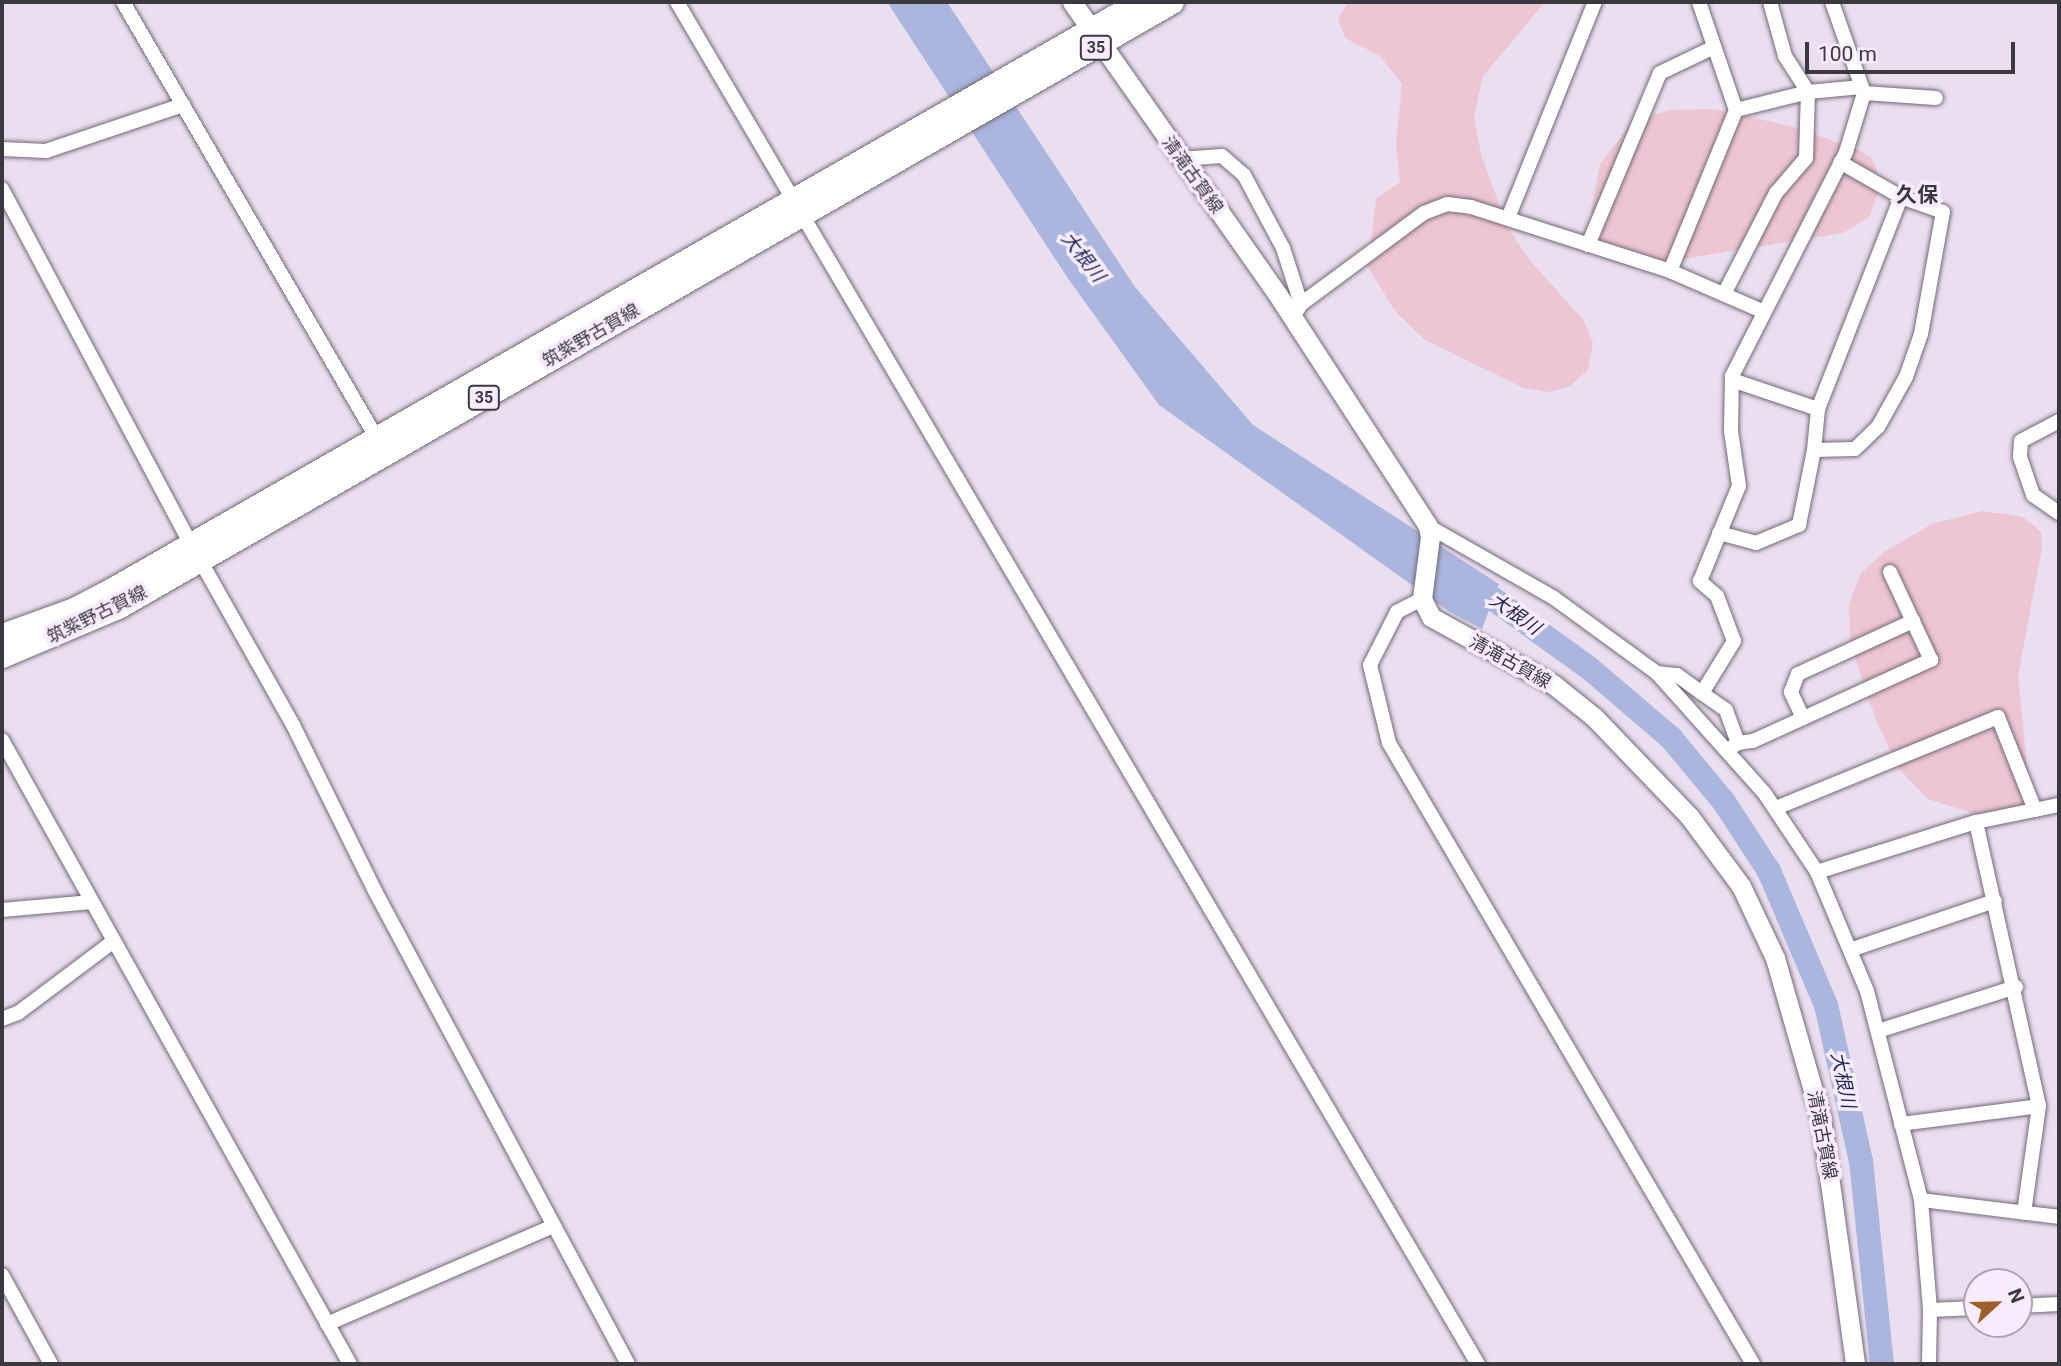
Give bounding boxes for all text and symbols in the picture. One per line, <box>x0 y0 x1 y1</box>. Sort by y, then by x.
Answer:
scale bar <box>1809 28 2019 72</box>
road number: 35 <box>1078 36 1114 60</box>
text: 100 m <box>1818 42 1877 66</box>
street label: 清滝古賀線 <box>1157 132 1227 218</box>
district label: 久保 <box>1896 182 1938 208</box>
water label: 大根川 <box>1056 228 1110 286</box>
street label: 筑紫野古賀線 <box>539 300 643 372</box>
road number: 35 <box>466 386 502 410</box>
street label: 筑紫野古賀線 <box>44 582 150 648</box>
water label: 大根川 <box>1485 588 1545 640</box>
street label: 清滝古賀線 <box>1465 631 1555 693</box>
water label: 大根川 <box>1826 1050 1860 1110</box>
street label: 清滝古賀線 <box>1803 1089 1841 1181</box>
north arrow <box>1963 1268 2033 1338</box>
text: N <box>2003 1285 2029 1306</box>

